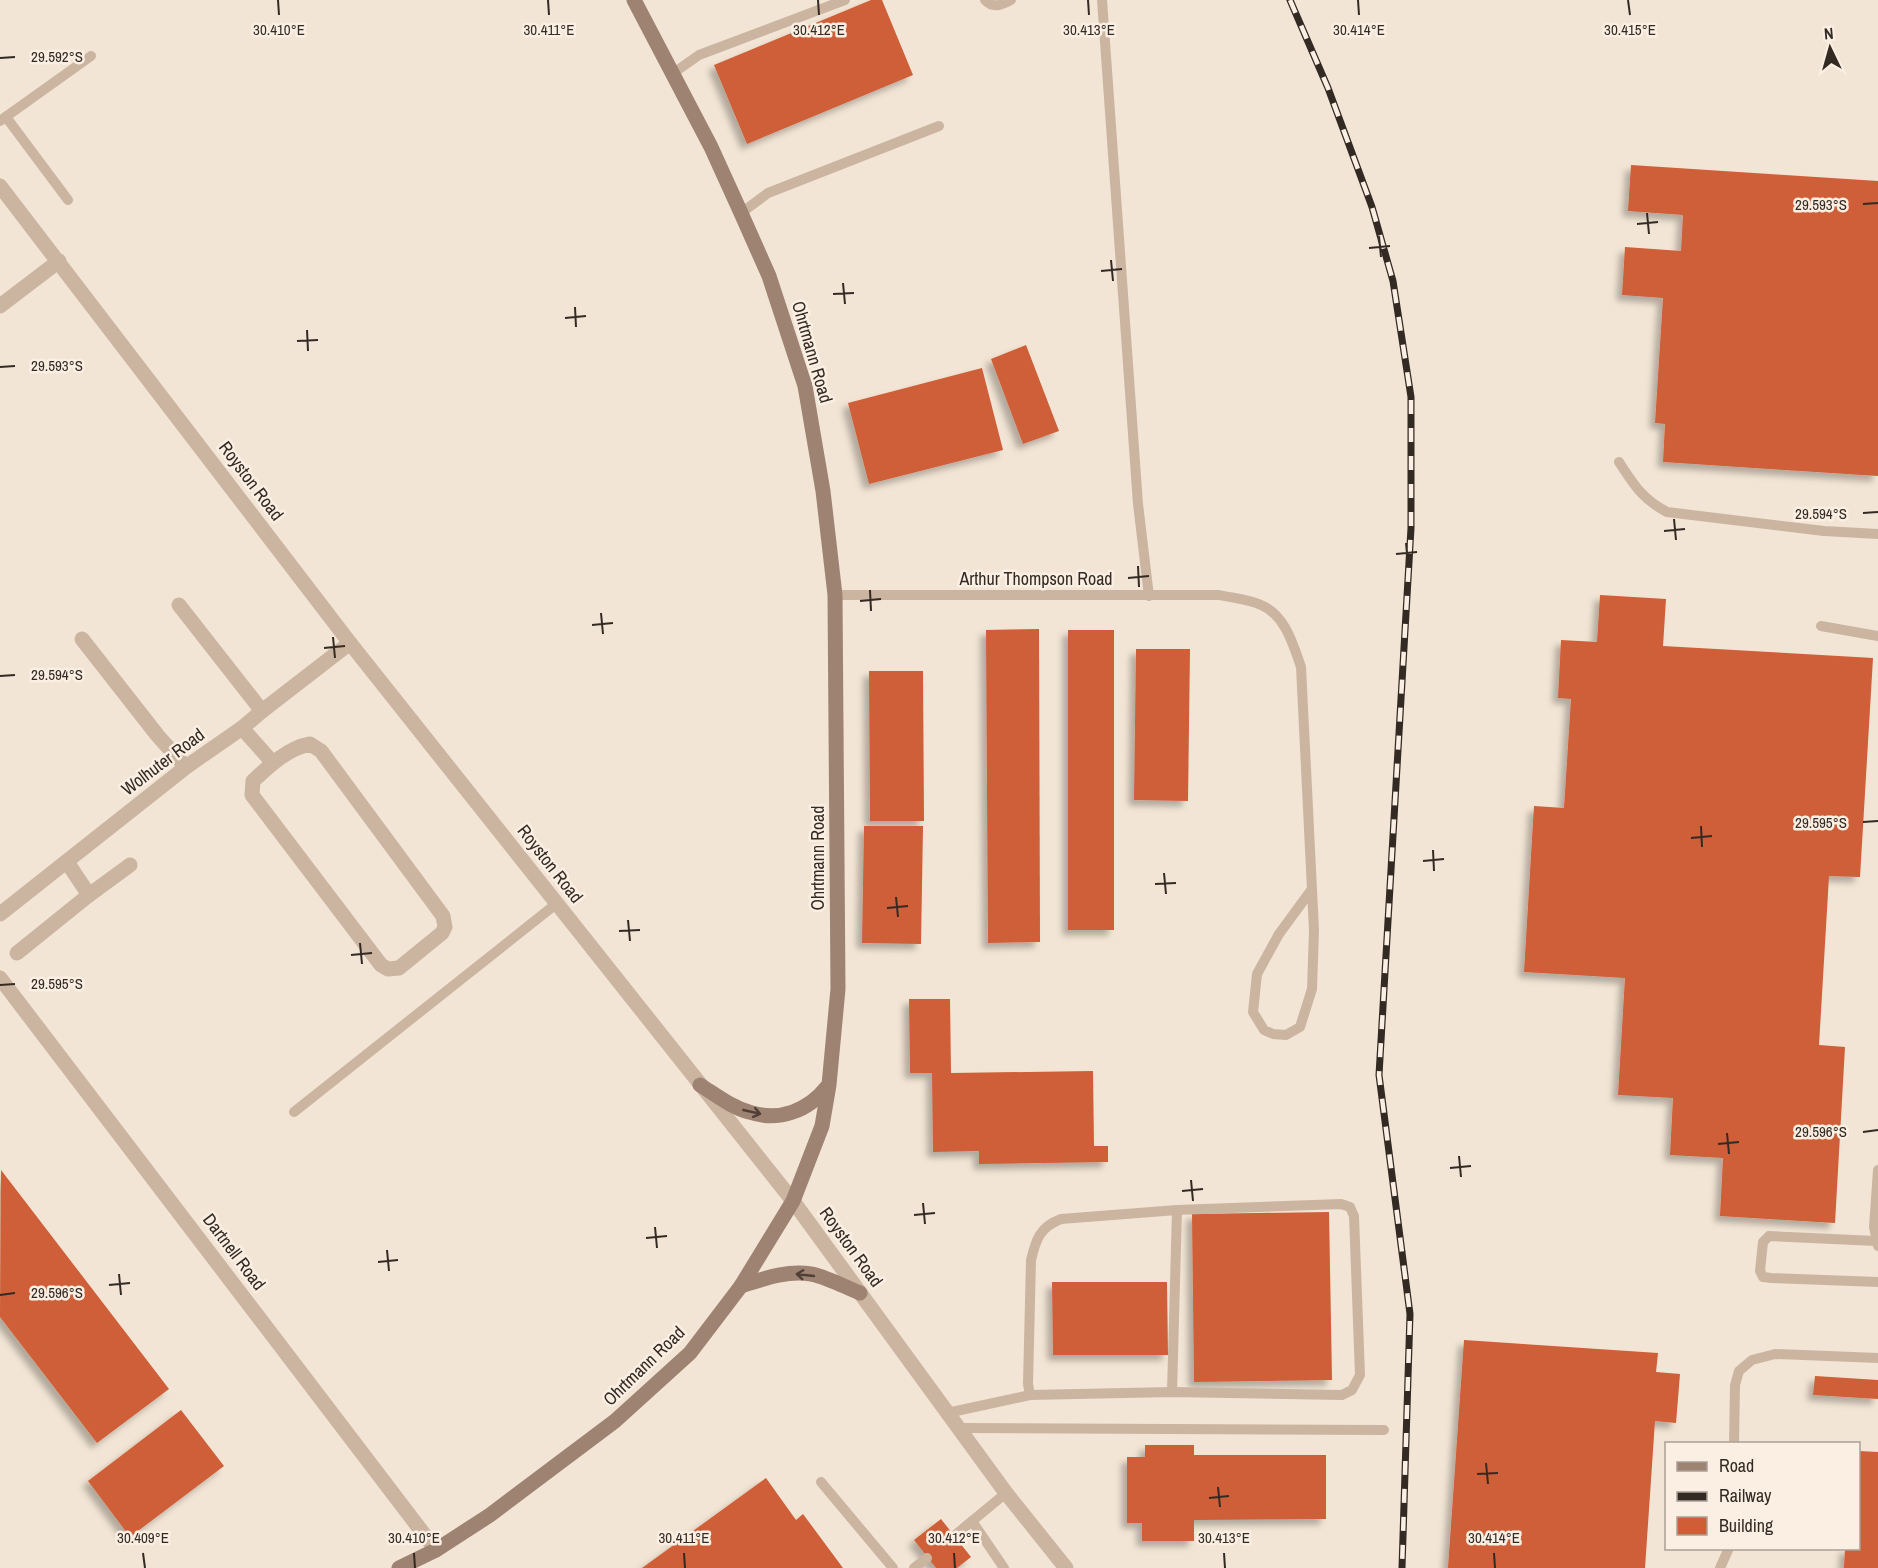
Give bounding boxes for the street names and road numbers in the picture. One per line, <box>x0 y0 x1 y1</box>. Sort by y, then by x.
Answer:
street label: Ohrtmann Road <box>786 298 839 406</box>
street label: Royston Road <box>213 436 290 526</box>
street label: Arthur Thompson Road <box>958 566 1113 591</box>
street label: Wolhuter Road <box>116 722 209 801</box>
street label: Ohrtmann Road <box>805 805 830 911</box>
street label: Royston Road <box>512 819 589 908</box>
street label: Royston Road <box>814 1202 889 1292</box>
street label: Dartnell Road <box>197 1208 272 1295</box>
street label: Ohrtmann Road <box>597 1320 690 1411</box>

